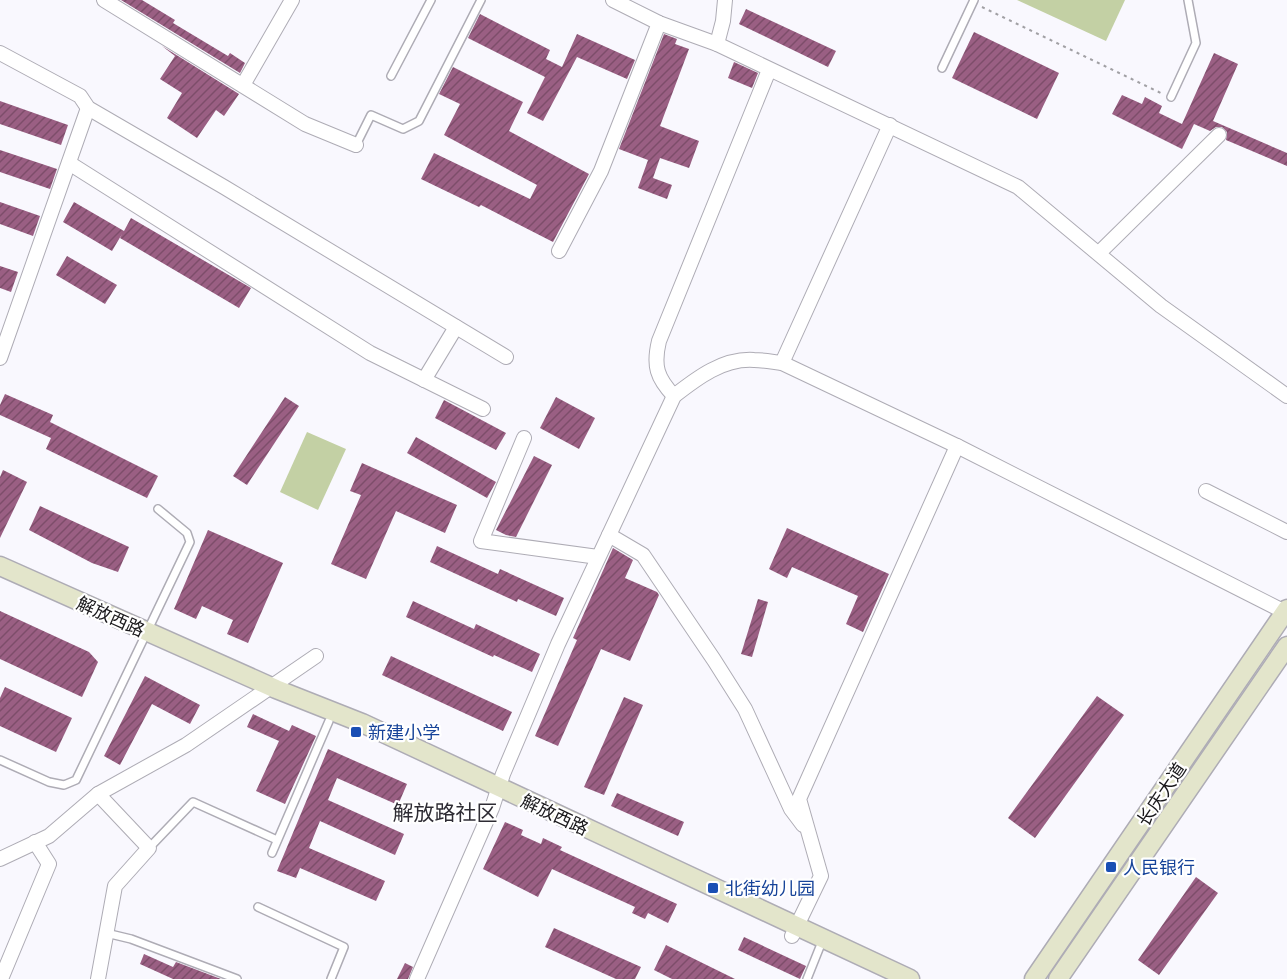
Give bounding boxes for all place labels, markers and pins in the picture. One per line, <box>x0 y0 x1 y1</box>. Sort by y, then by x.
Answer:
place label: 新建小学 <box>368 722 440 742</box>
marker: 新建小学 <box>349 725 363 739</box>
place label: 人民银行 <box>1123 857 1195 877</box>
marker: 人民银行 <box>1104 860 1118 874</box>
place label: 北街幼儿园 <box>725 878 815 898</box>
marker: 北街幼儿园 <box>706 881 720 895</box>

